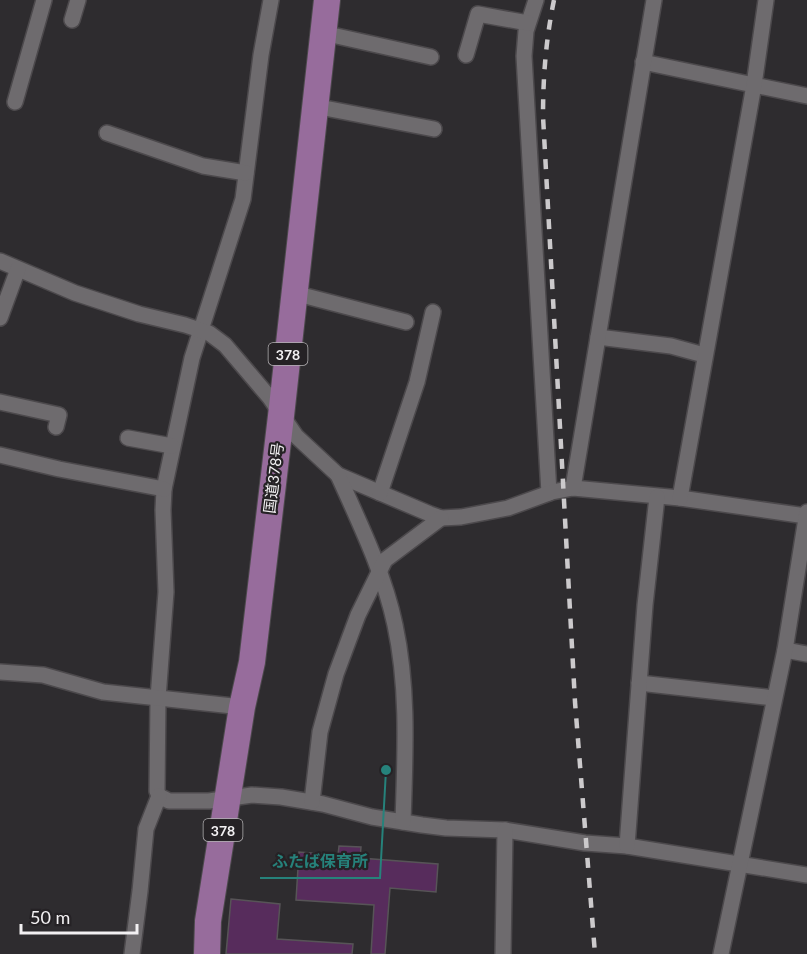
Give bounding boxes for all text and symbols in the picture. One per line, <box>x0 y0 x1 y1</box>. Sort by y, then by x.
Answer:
road number: 378 <box>268 343 308 365</box>
street label: 国道378号 <box>260 442 286 514</box>
road number: 378 <box>204 819 242 841</box>
callout: ふたば保育所 <box>260 844 380 878</box>
text: ふたば保育所 <box>272 851 368 870</box>
scale bar <box>21 897 136 935</box>
text: 50 m <box>30 906 70 928</box>

